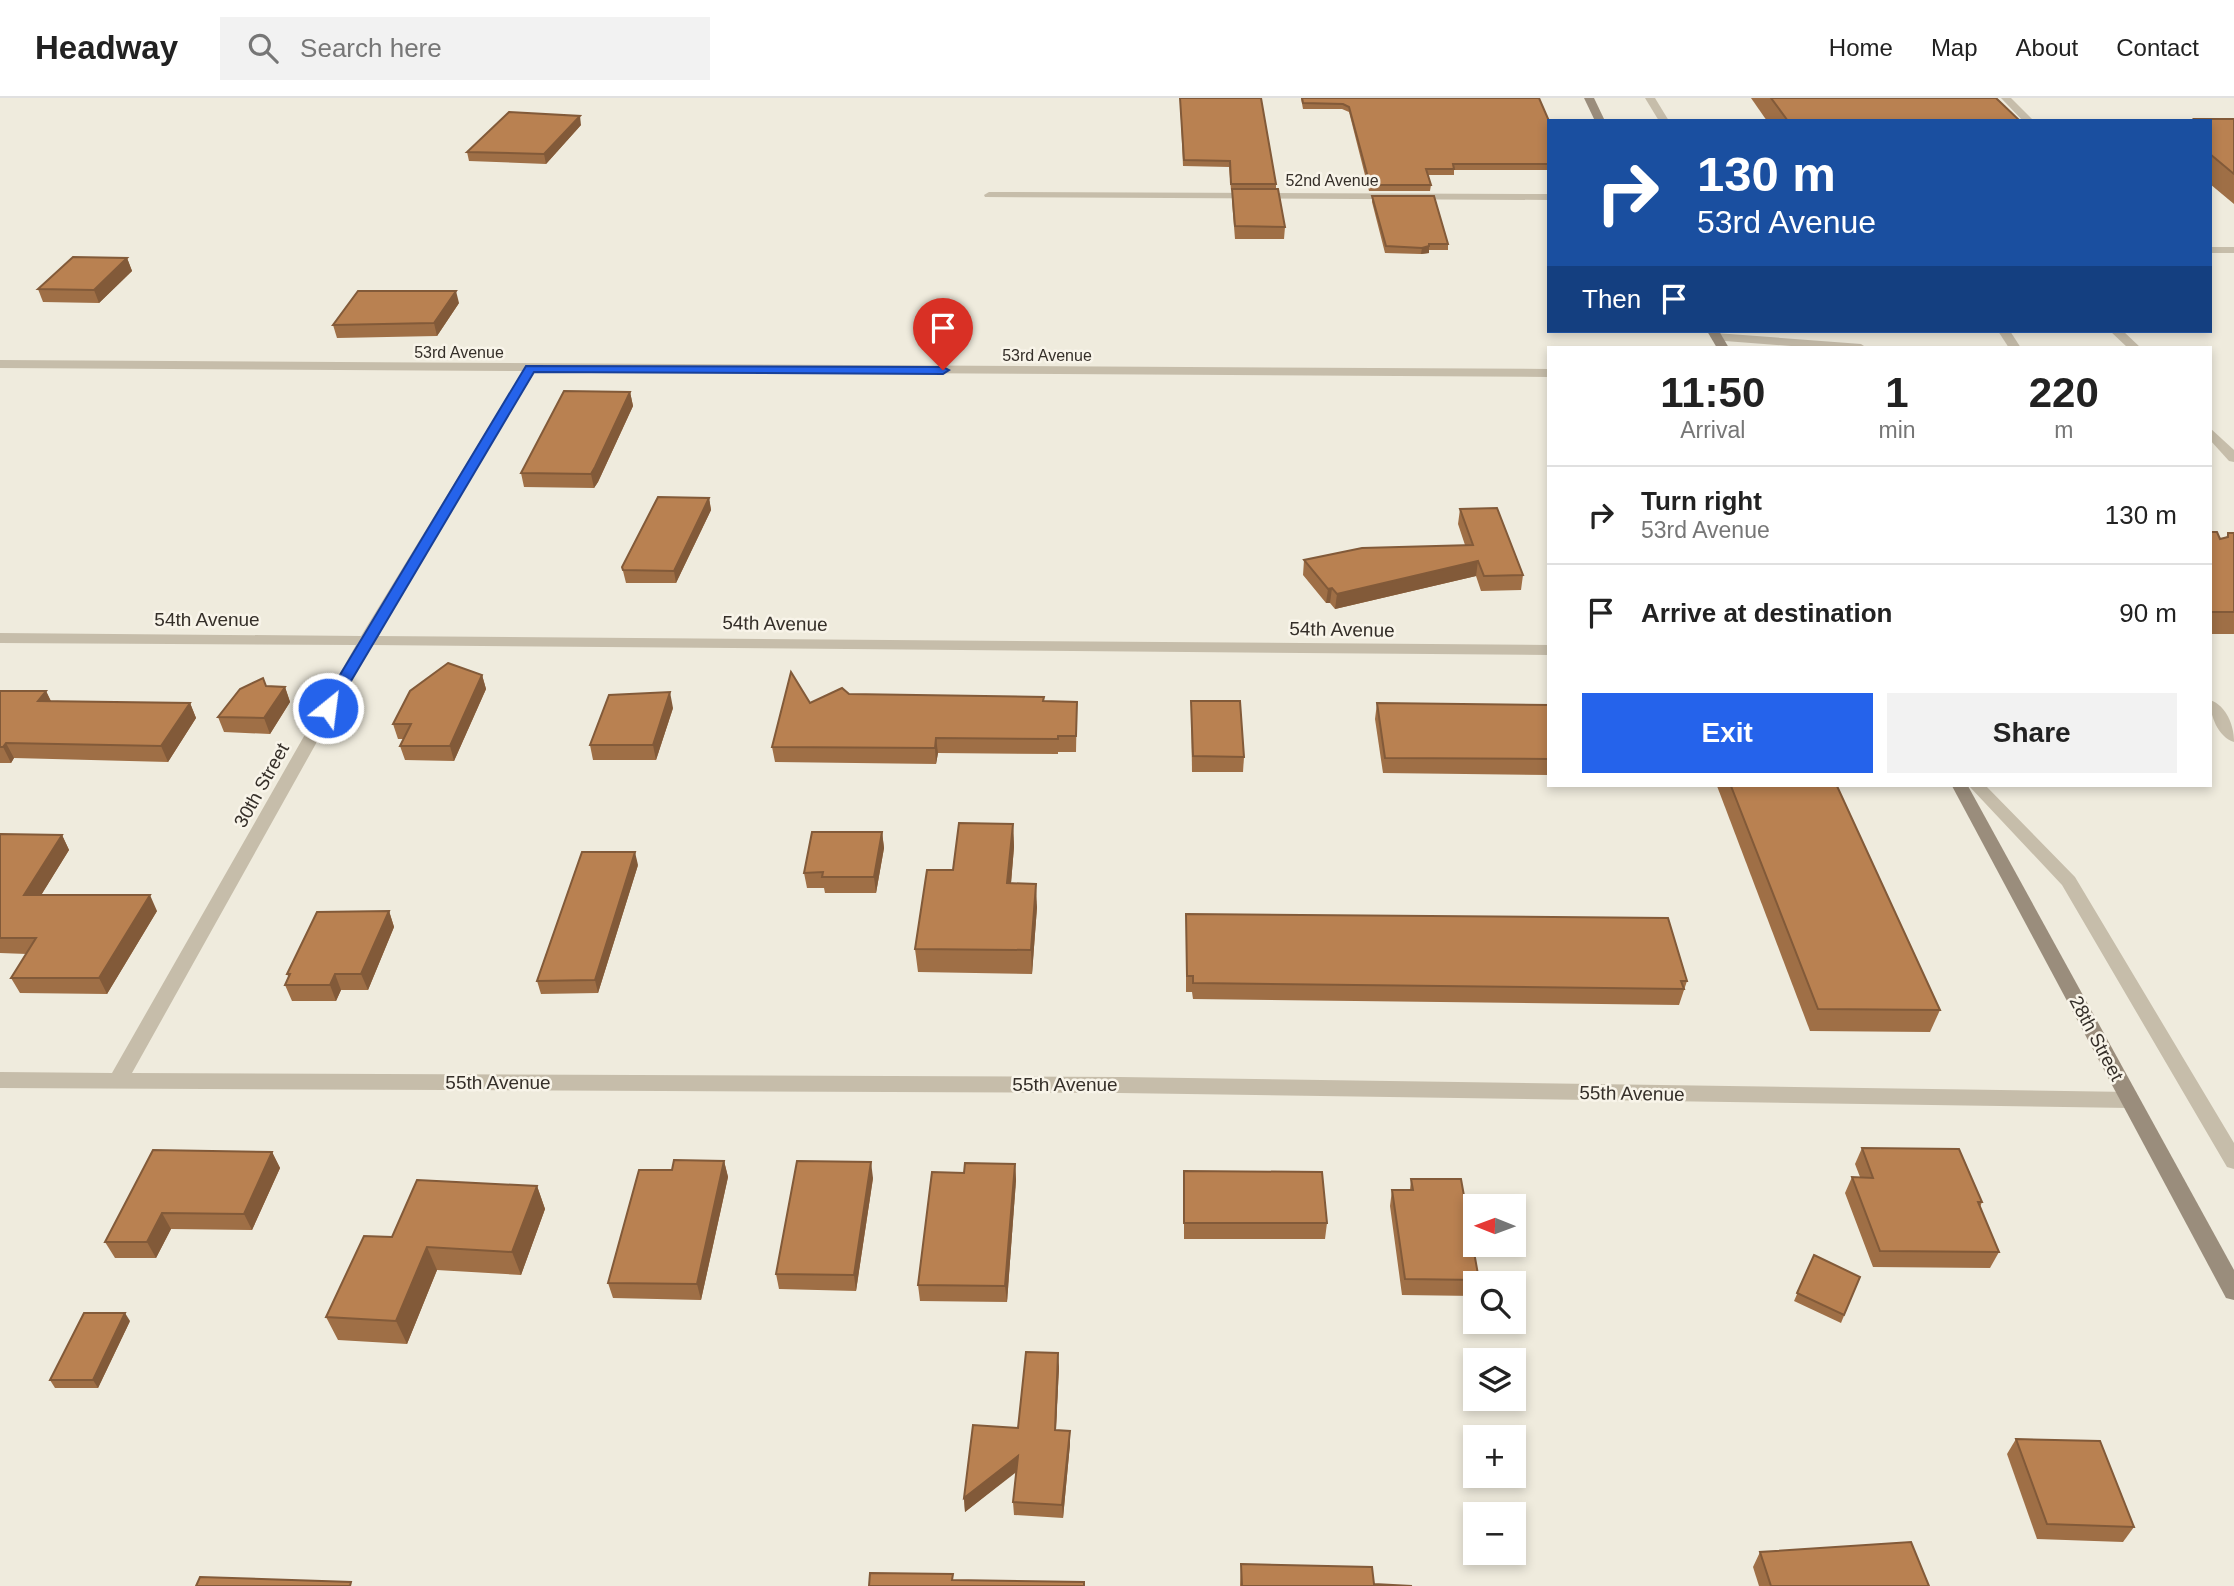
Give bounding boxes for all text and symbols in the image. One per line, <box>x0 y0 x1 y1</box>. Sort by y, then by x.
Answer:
search box <box>220 17 710 80</box>
text: Headway <box>35 29 178 66</box>
icon: search <box>244 29 282 67</box>
text: Search here <box>300 33 442 63</box>
text: Home <box>1829 34 1893 61</box>
text: Map <box>1931 34 1978 61</box>
text: About <box>2016 34 2078 61</box>
text: Contact <box>2116 34 2199 61</box>
icon: right <box>1582 147 1673 238</box>
text: 130 m <box>1697 147 1836 201</box>
street label: 52nd Avenue <box>1285 172 1379 189</box>
text: 53rd Avenue <box>1697 204 1876 240</box>
icon: arrive <box>1655 280 1693 318</box>
text: Then <box>1582 284 1641 314</box>
pin <box>913 298 973 370</box>
icon: arrive <box>924 309 962 347</box>
street label: 53rd Avenue <box>414 344 504 361</box>
street label: 53rd Avenue <box>1002 347 1092 364</box>
text: 11:50 <box>1660 369 1765 416</box>
text: 1 <box>1885 369 1909 416</box>
text: 220 <box>2029 369 2099 416</box>
text: Arrival <box>1680 417 1745 443</box>
text: min <box>1878 417 1916 443</box>
text: m <box>2054 417 2073 443</box>
text: Turn right <box>1641 486 1762 516</box>
icon: right <box>1582 496 1620 534</box>
text: 130 m <box>2105 500 2177 530</box>
text: 53rd Avenue <box>1641 517 1770 543</box>
icon: arrive <box>1582 594 1620 632</box>
text: Arrive at destination <box>1641 598 1892 628</box>
text: 90 m <box>2119 598 2177 628</box>
street label: 54th Avenue <box>154 609 260 630</box>
street label: 54th Avenue <box>722 612 828 635</box>
street label: 54th Avenue <box>1289 618 1395 641</box>
position arrow <box>291 671 365 745</box>
button: Exit <box>1582 693 1873 773</box>
button: Share <box>1887 693 2177 773</box>
street label: 30th Street <box>230 739 294 831</box>
street label: 28th Street <box>2065 992 2128 1085</box>
street label: 55th Avenue <box>445 1072 551 1093</box>
street label: 55th Avenue <box>1012 1074 1118 1095</box>
street label: 55th Avenue <box>1579 1082 1685 1105</box>
north arrow <box>1463 1194 1526 1256</box>
map controls <box>1463 1194 1526 1565</box>
button: search <box>1463 1271 1526 1334</box>
button: layers <box>1463 1348 1526 1411</box>
button: + <box>1463 1425 1526 1488</box>
button: − <box>1463 1502 1526 1565</box>

